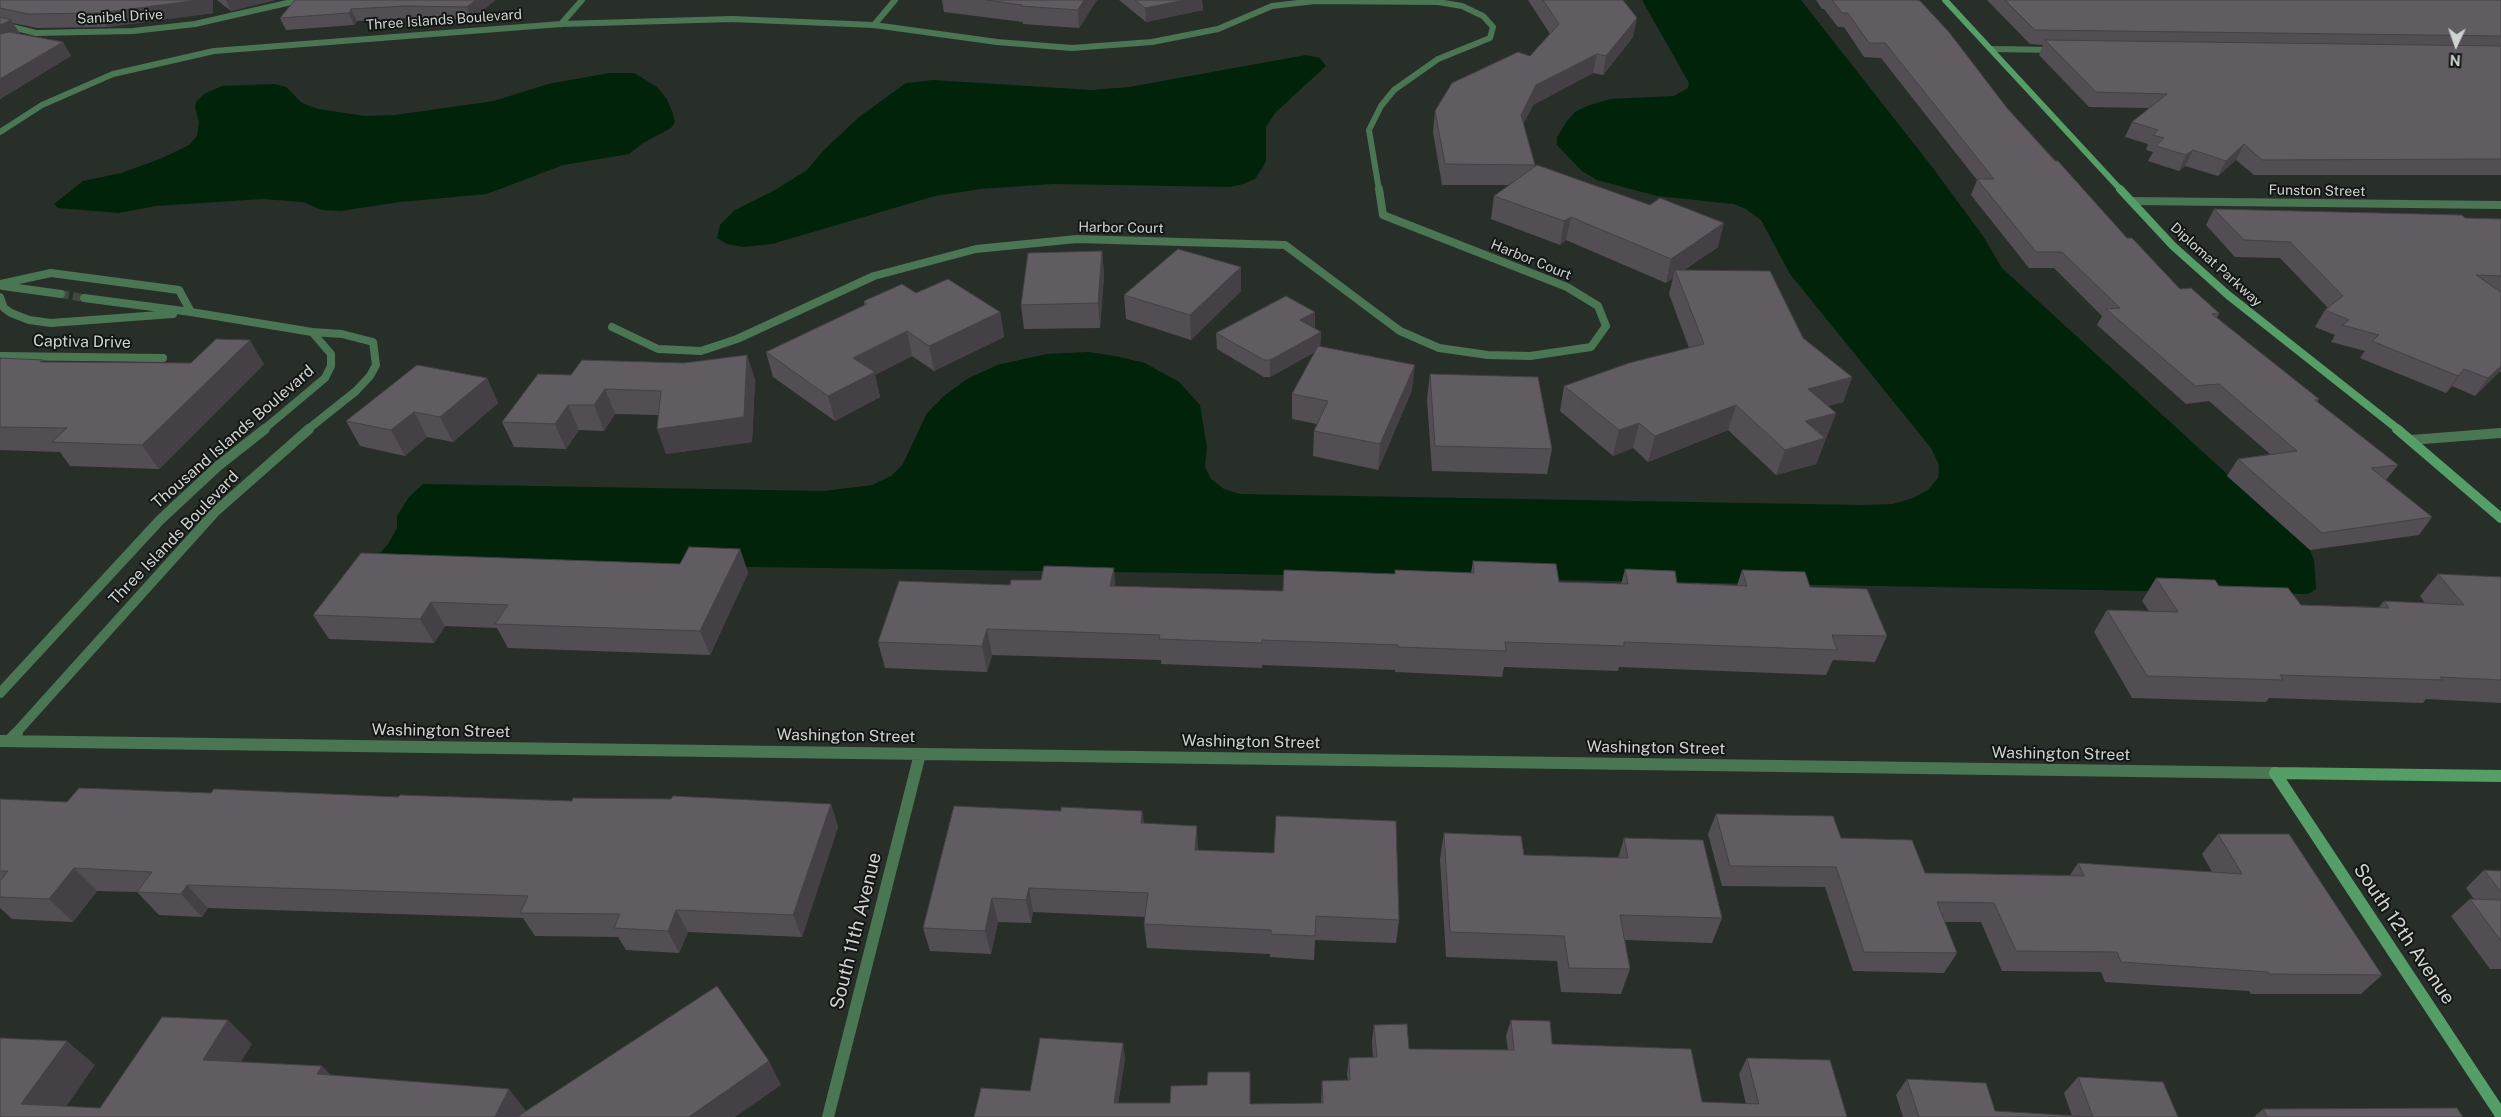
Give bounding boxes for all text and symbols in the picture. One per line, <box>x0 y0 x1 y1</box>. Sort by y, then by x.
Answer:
street label: Sanibel Drive <box>77 6 163 28</box>
street label: Three Islands Boulevard <box>365 6 523 34</box>
north arrow <box>2431 20 2481 70</box>
text: N <box>2449 52 2461 68</box>
street label: Funston Street <box>2268 182 2366 200</box>
street label: Harbor Court <box>1078 219 1164 237</box>
street label: Diplomat Parkway <box>2167 219 2265 311</box>
street label: Harbor Court <box>1488 236 1574 284</box>
street label: Captiva Drive <box>33 332 131 352</box>
street label: Thousand Islands Boulevard <box>148 361 318 513</box>
street label: Three Islands Boulevard <box>105 467 243 609</box>
street label: Washington Street <box>371 720 511 742</box>
street label: Washington Street <box>776 725 916 747</box>
street label: Washington Street <box>1181 731 1321 753</box>
street label: Washington Street <box>1586 737 1726 759</box>
street label: Washington Street <box>1991 743 2131 765</box>
street label: South 11th Avenue <box>825 850 887 1012</box>
street label: South 12th Avenue <box>2348 859 2460 1009</box>

